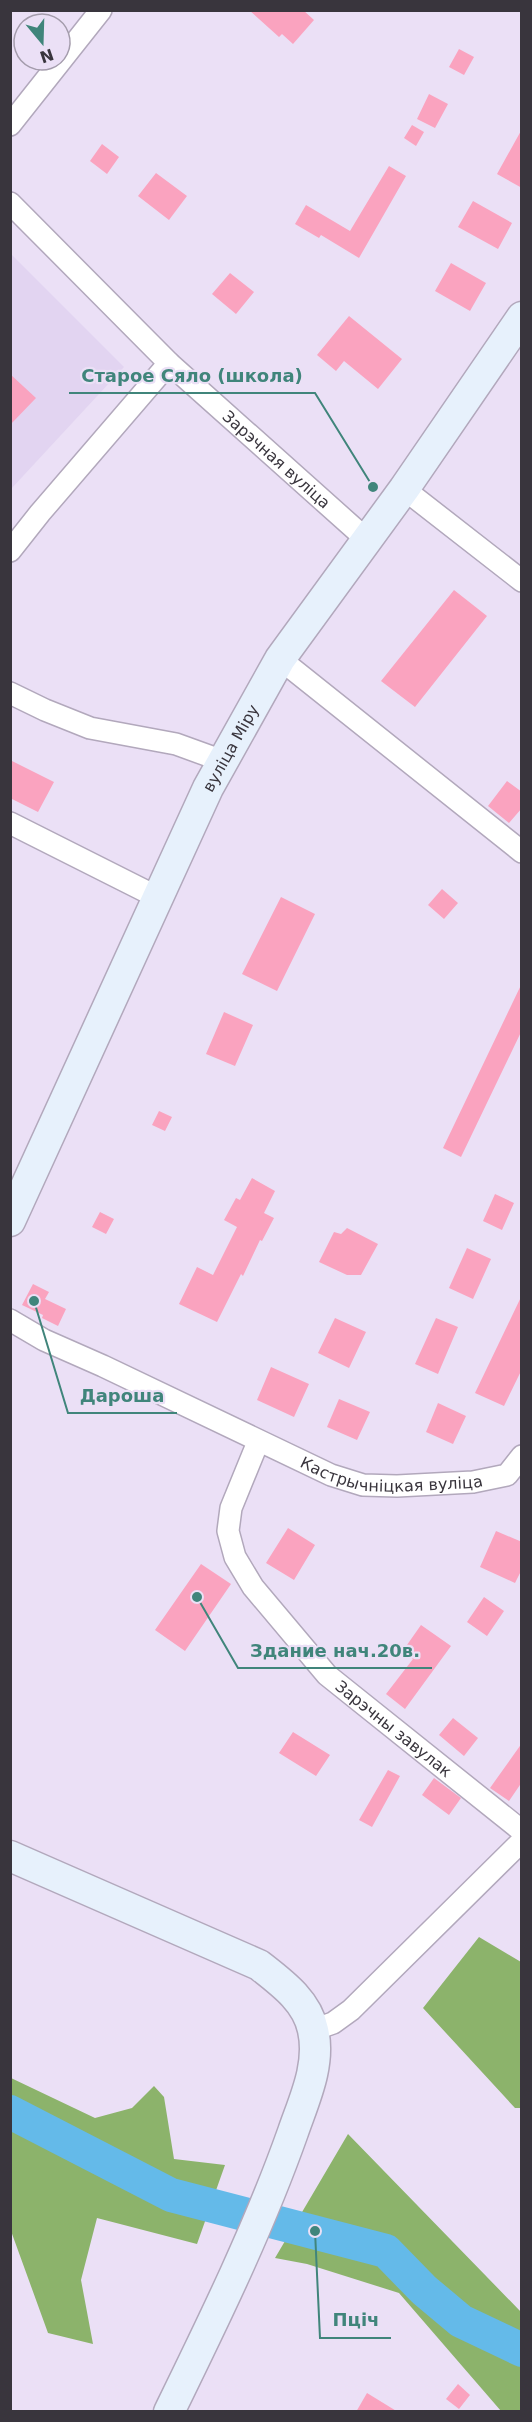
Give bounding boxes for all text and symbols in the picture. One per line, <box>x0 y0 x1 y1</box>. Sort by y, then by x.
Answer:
north arrow <box>12 12 72 72</box>
text: N <box>37 45 56 67</box>
callout: Старое Сяло (школа) <box>69 357 315 393</box>
text: Старое Сяло (школа) <box>81 365 303 386</box>
street label: Зарэчная вуліца <box>219 407 334 513</box>
street label: вуліца Міру <box>199 701 263 795</box>
callout: Дароша <box>68 1377 177 1413</box>
text: Дароша <box>80 1385 164 1406</box>
street label: Кастрычніцкая вуліца <box>297 1453 484 1496</box>
callout: Здание нач.20в. <box>238 1632 432 1668</box>
text: Здание нач.20в. <box>250 1640 420 1661</box>
street label: Зарэчны завулак <box>332 1677 456 1781</box>
callout: Пціч <box>320 2302 391 2338</box>
text: Пціч <box>333 2309 379 2330</box>

